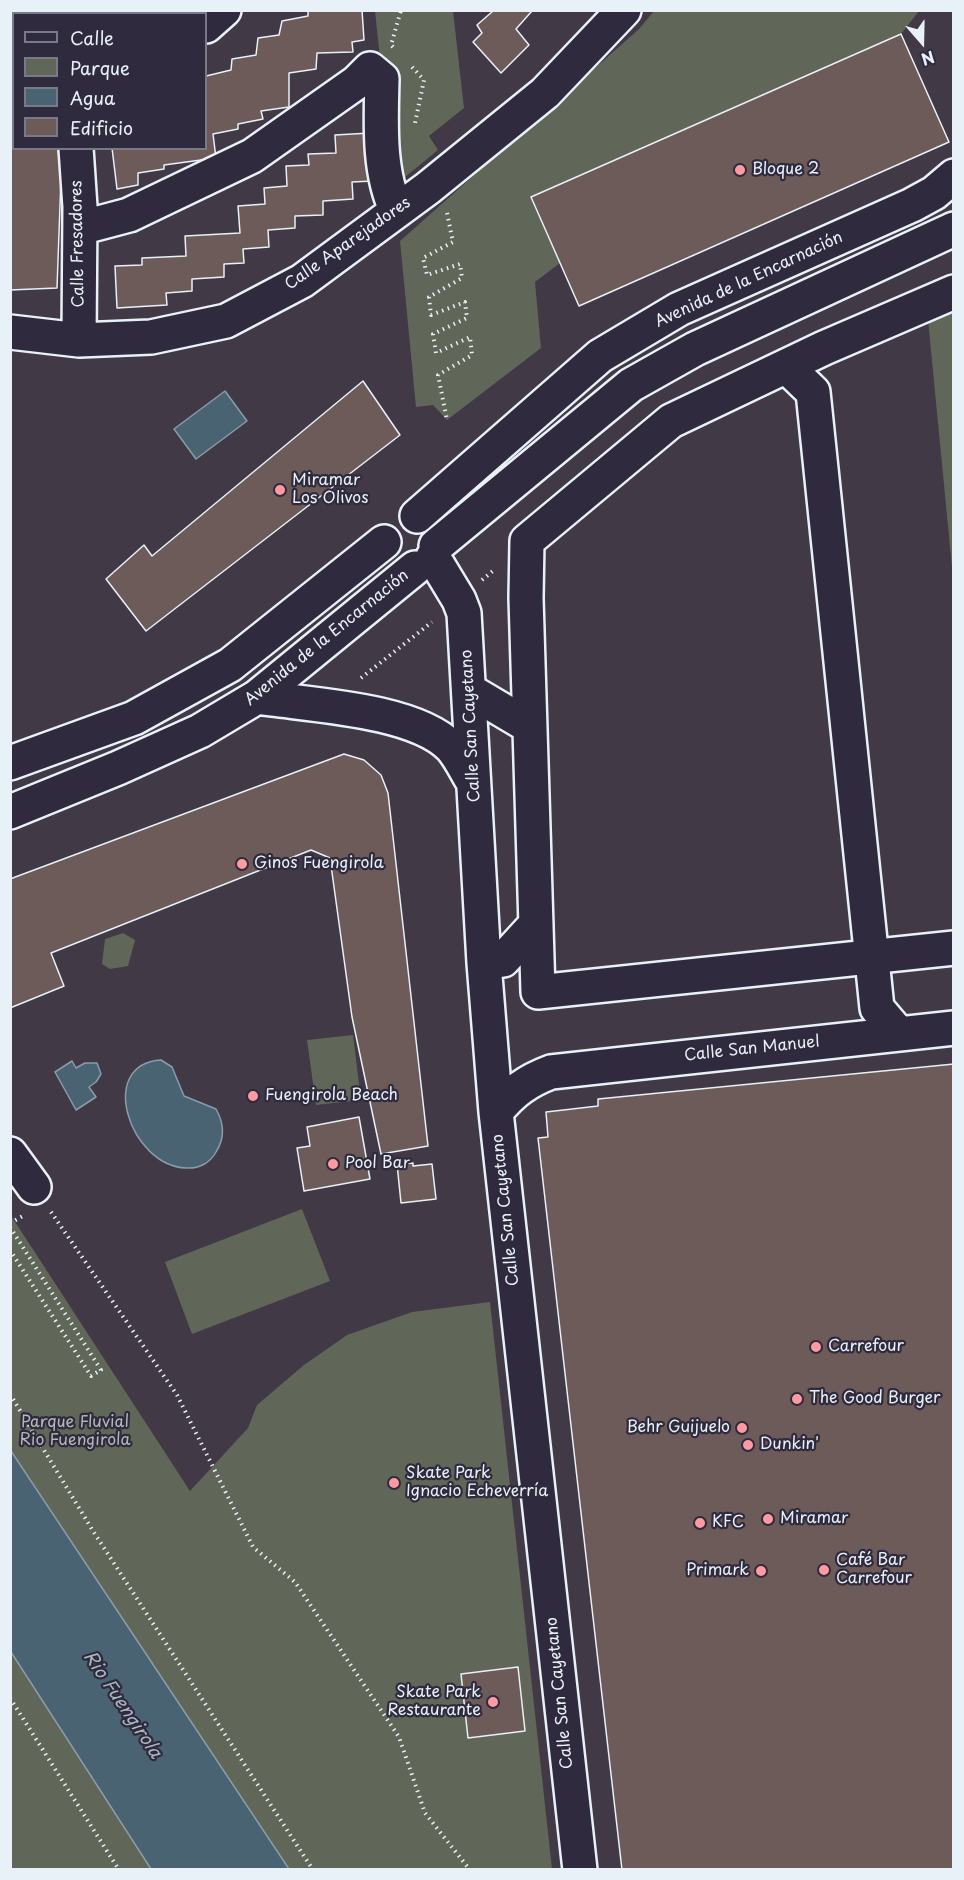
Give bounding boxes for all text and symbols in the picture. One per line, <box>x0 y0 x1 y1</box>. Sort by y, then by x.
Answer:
legend <box>12 12 207 150</box>
north arrow <box>892 12 952 72</box>
text: Calle <box>70 24 114 51</box>
text: N <box>918 45 938 72</box>
text: Parque <box>70 54 130 81</box>
text: Agua <box>70 84 115 111</box>
text: Edificio <box>70 114 133 141</box>
place label: Bloque 2 <box>752 160 819 180</box>
marker: Bloque 2 <box>733 163 747 177</box>
street label: Calle Fresadores <box>67 180 89 308</box>
street label: Calle Aparejadores <box>281 193 415 295</box>
street label: Avenida de la Encarnación <box>652 228 846 332</box>
place label: Miramar Los Olivos <box>292 471 369 509</box>
marker: Miramar Los Olivos <box>273 483 287 497</box>
street label: Avenida de la Encarnación <box>241 566 413 710</box>
street label: Calle San Cayetano <box>457 649 485 803</box>
place label: Ginos Fuengirola <box>254 854 384 874</box>
marker: Ginos Fuengirola <box>235 857 249 871</box>
street label: Calle San Manuel <box>683 1032 821 1066</box>
place label: Fuengirola Beach <box>265 1086 398 1106</box>
marker: Fuengirola Beach <box>246 1089 260 1103</box>
street label: Calle San Cayetano <box>488 1133 524 1287</box>
place label: Pool Bar <box>345 1154 410 1174</box>
marker: Pool Bar <box>326 1157 340 1171</box>
place label: Carrefour <box>828 1337 904 1357</box>
marker: Carrefour <box>809 1340 823 1354</box>
place label: The Good Burger <box>809 1389 940 1409</box>
marker: The Good Burger <box>790 1392 804 1406</box>
park label: Parque Fluvial Rio Fuengirola <box>20 1413 130 1451</box>
place label: Behr Guijuelo <box>627 1418 730 1438</box>
marker: Behr Guijuelo <box>735 1421 749 1435</box>
place label: Dunkin' <box>760 1435 819 1455</box>
marker: Dunkin' <box>741 1438 755 1452</box>
place label: Skate Park Ignacio Echeverría <box>406 1464 548 1502</box>
marker: Skate Park Ignacio Echeverría <box>387 1476 401 1490</box>
place label: Miramar <box>780 1509 848 1529</box>
marker: Miramar <box>761 1512 775 1526</box>
place label: KFC <box>712 1513 744 1533</box>
marker: KFC <box>693 1516 707 1530</box>
place label: Café Bar Carrefour <box>836 1551 912 1589</box>
place label: Primark <box>686 1561 749 1581</box>
marker: Café Bar Carrefour <box>817 1563 831 1577</box>
marker: Primark <box>754 1564 768 1578</box>
street label: Calle San Cayetano <box>542 1616 578 1770</box>
water label: Rio Fuengirola <box>78 1647 166 1763</box>
place label: Skate Park Restaurante <box>387 1683 481 1721</box>
marker: Skate Park Restaurante <box>486 1695 500 1709</box>

